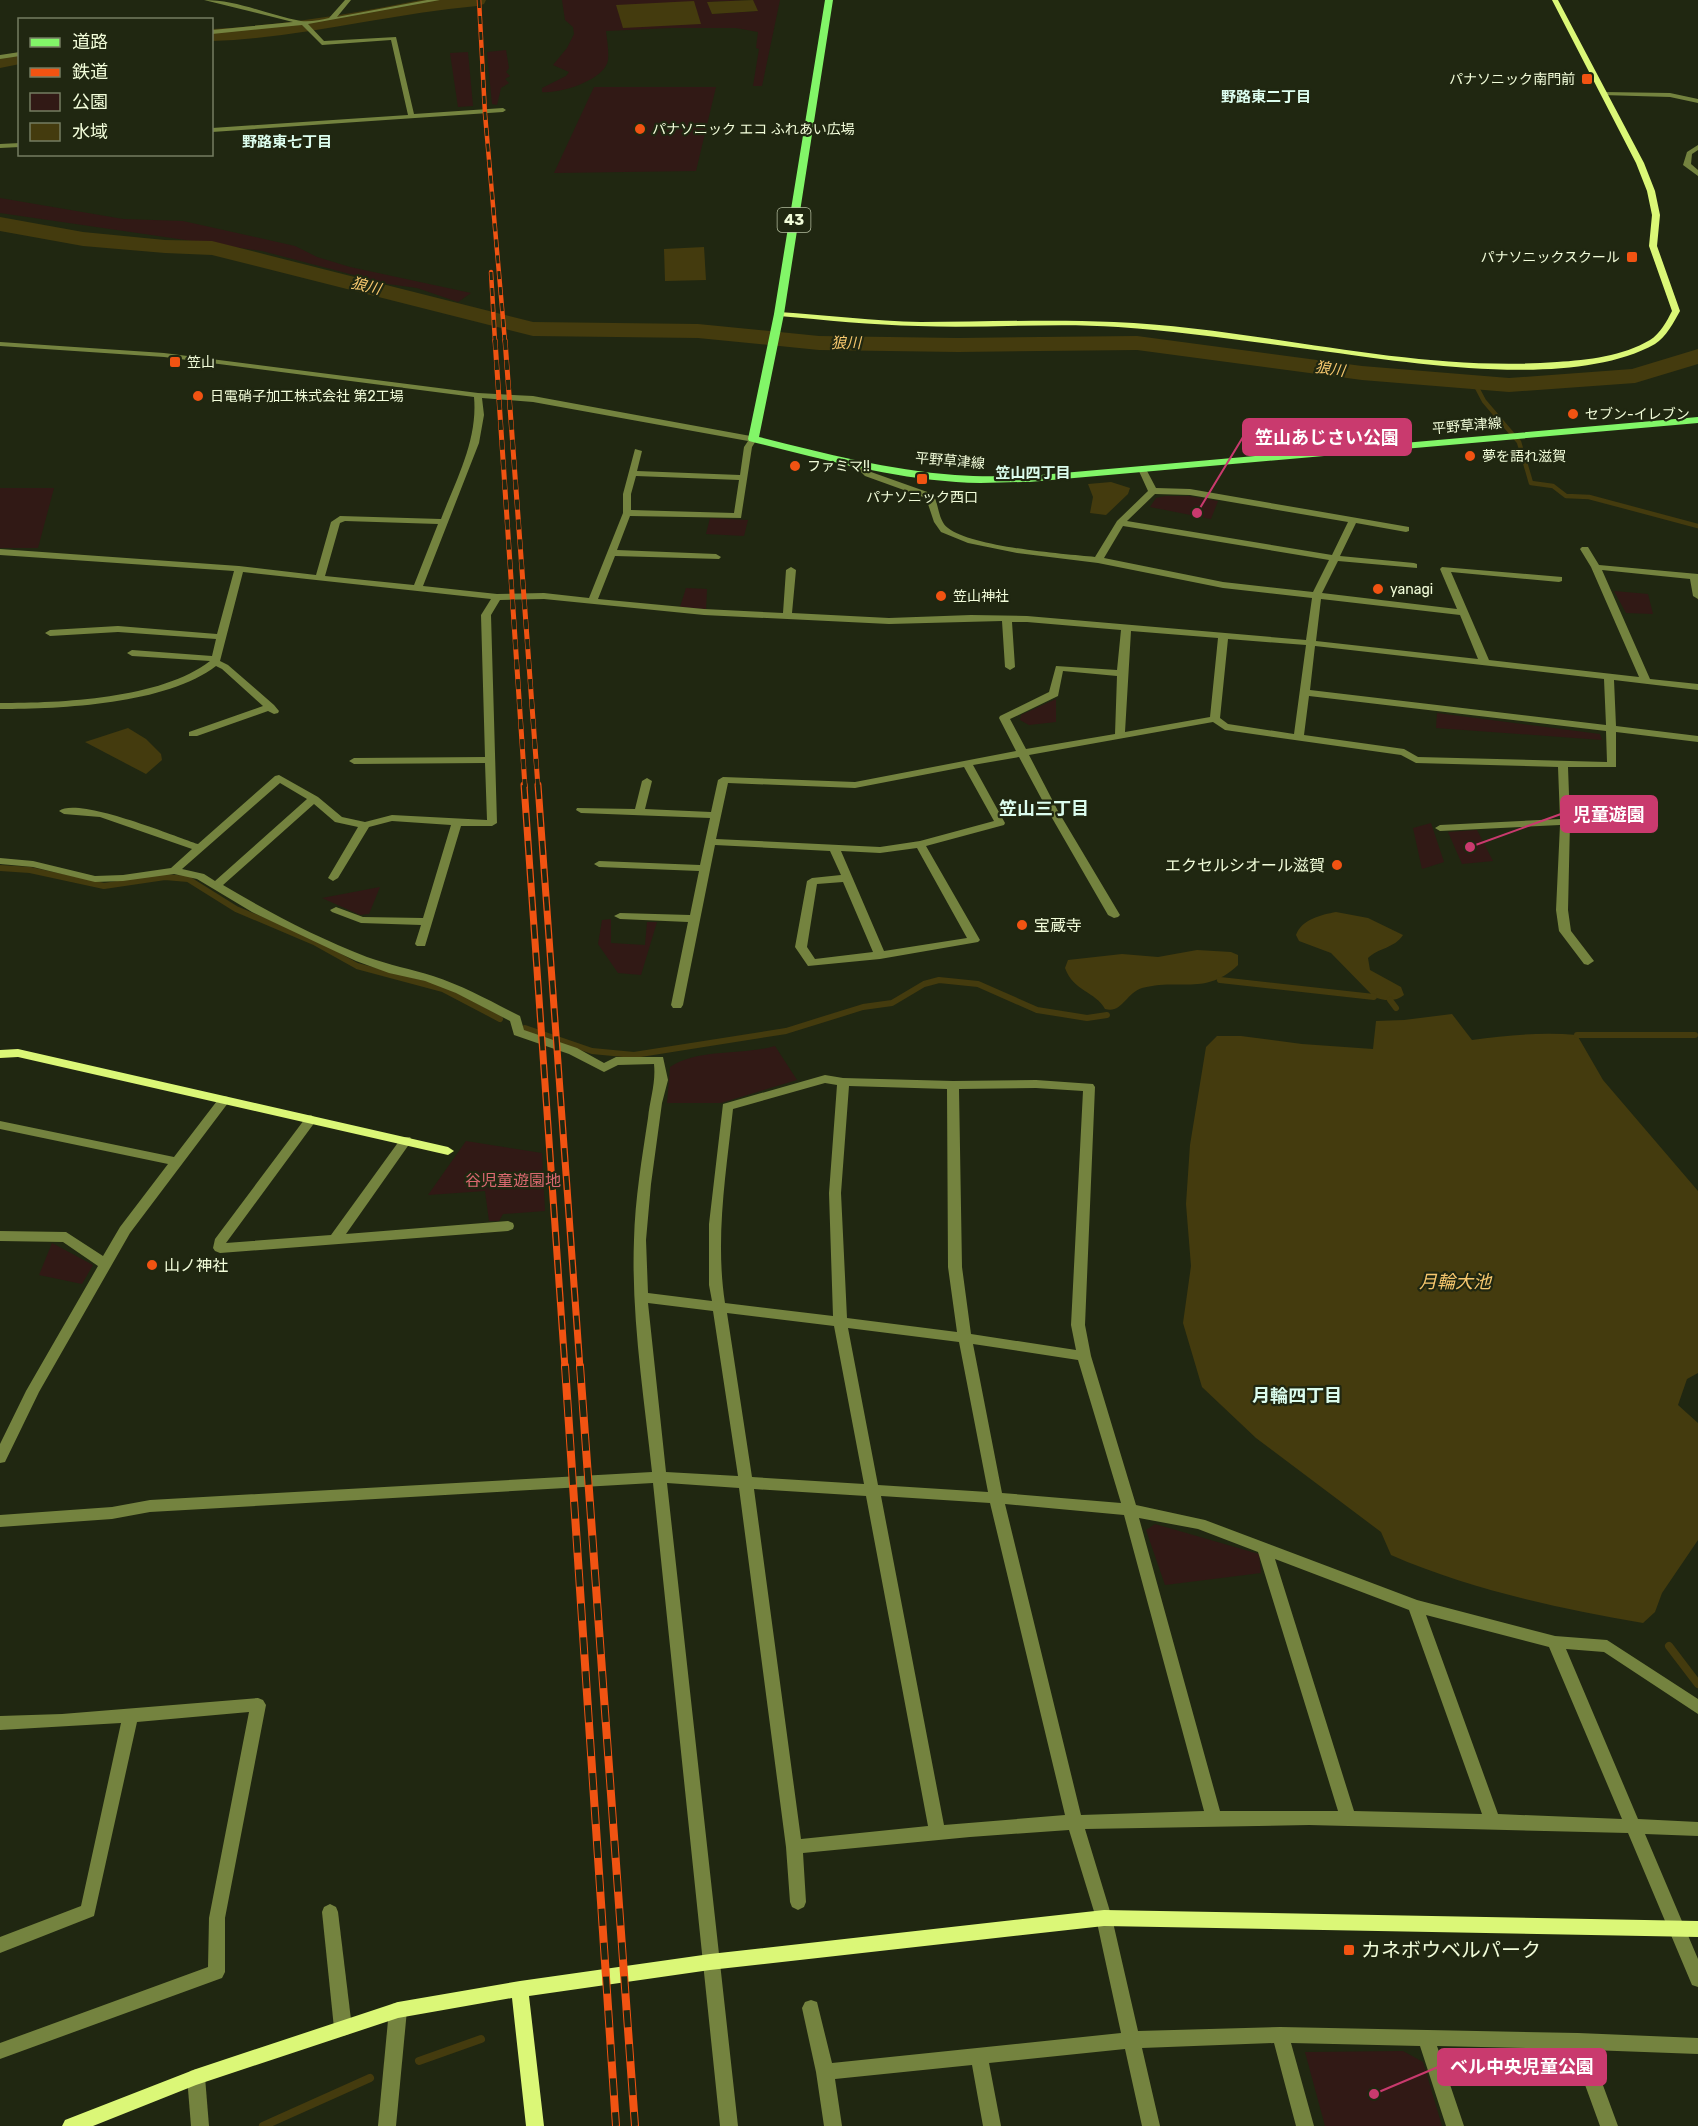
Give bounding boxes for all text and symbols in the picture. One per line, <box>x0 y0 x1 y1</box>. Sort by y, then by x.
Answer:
legend <box>18 18 213 156</box>
text: 道路 <box>72 31 108 53</box>
text: 鉄道 <box>72 61 108 83</box>
place label: パナソニック南門前 <box>1449 71 1575 88</box>
marker: パナソニック南門前 <box>1580 72 1594 86</box>
district label: 野路東二丁目 <box>1221 88 1311 106</box>
text: 公園 <box>72 91 108 113</box>
text: 水域 <box>72 121 108 143</box>
place label: パナソニック エコ ふれあい広場 <box>652 121 855 138</box>
marker: パナソニック エコ ふれあい広場 <box>633 122 647 136</box>
district label: 野路東七丁目 <box>242 133 332 151</box>
road number: 43 <box>778 208 810 232</box>
place label: パナソニックスクール <box>1480 249 1620 266</box>
marker: パナソニックスクール <box>1625 250 1639 264</box>
water label: 狼川 <box>349 274 385 299</box>
water label: 狼川 <box>831 334 863 352</box>
place label: 笠山 <box>187 354 215 371</box>
marker: 笠山 <box>168 355 182 369</box>
water label: 狼川 <box>1314 358 1348 380</box>
place label: 日電硝子加工株式会社 第2工場 <box>210 388 404 405</box>
marker: 日電硝子加工株式会社 第2工場 <box>191 389 205 403</box>
place label: セブン-イレブン <box>1585 406 1690 423</box>
marker: セブン-イレブン <box>1566 407 1580 421</box>
street label: 平野草津線 <box>1431 414 1503 438</box>
callout: 笠山あじさい公園 <box>1243 419 1411 455</box>
text: 笠山あじさい公園 <box>1255 427 1399 449</box>
place label: 夢を語れ滋賀 <box>1482 448 1566 465</box>
street label: 平野草津線 <box>914 449 986 473</box>
marker: 夢を語れ滋賀 <box>1463 449 1477 463</box>
place label: ファミマ!! <box>807 458 870 475</box>
marker: ファミマ!! <box>788 459 802 473</box>
district label: 笠山四丁目 <box>995 464 1071 482</box>
marker: パナソニック西口 <box>915 472 929 486</box>
place label: パナソニック西口 <box>866 489 978 506</box>
place label: yanagi <box>1390 581 1433 598</box>
marker: yanagi <box>1371 582 1385 596</box>
place label: 笠山神社 <box>953 588 1009 605</box>
marker: 笠山神社 <box>934 589 948 603</box>
callout: 児童遊園 <box>1561 796 1657 832</box>
district label: 笠山三丁目 <box>999 798 1089 820</box>
text: 児童遊園 <box>1573 804 1645 826</box>
place label: エクセルシオール滋賀 <box>1165 856 1325 875</box>
marker: エクセルシオール滋賀 <box>1330 858 1344 872</box>
place label: 宝蔵寺 <box>1034 916 1082 935</box>
marker: 宝蔵寺 <box>1015 918 1029 932</box>
park label: 谷児童遊園地 <box>465 1171 561 1190</box>
place label: 山ノ神社 <box>164 1256 228 1275</box>
marker: 山ノ神社 <box>145 1258 159 1272</box>
water label: 月輪大池 <box>1419 1271 1493 1293</box>
district label: 月輪四丁目 <box>1252 1385 1342 1407</box>
place label: カネボウベルパーク <box>1361 1938 1541 1962</box>
marker: カネボウベルパーク <box>1342 1943 1356 1957</box>
callout: ベル中央児童公園 <box>1438 2049 1606 2085</box>
text: ベル中央児童公園 <box>1450 2056 1594 2078</box>

